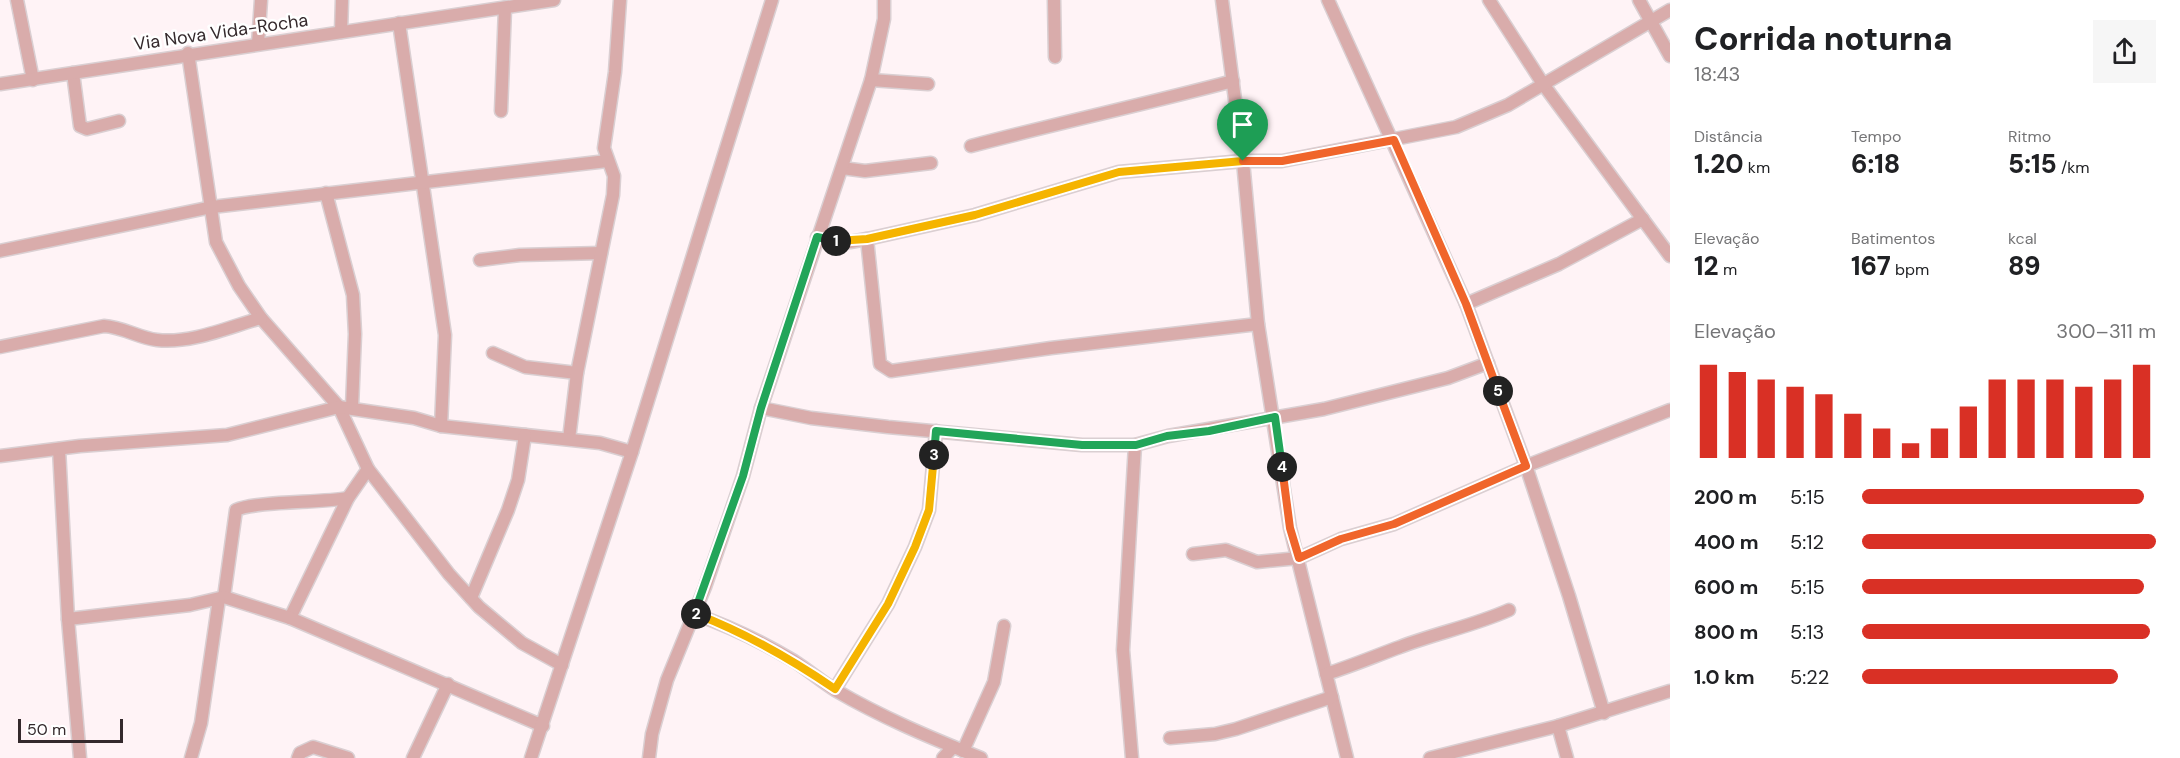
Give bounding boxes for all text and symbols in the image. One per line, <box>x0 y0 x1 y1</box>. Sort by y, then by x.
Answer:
street label: Via Nova Vida-Rocha <box>132 8 310 56</box>
text: Corrida noturna <box>1694 17 1952 60</box>
button: share <box>2093 20 2156 83</box>
text: 18:43 <box>1694 61 1740 87</box>
pin <box>1217 99 1268 161</box>
icon: arrive <box>1226 108 1259 141</box>
text: Distância <box>1694 126 1762 147</box>
text: Tempo <box>1851 126 1901 147</box>
text: Ritmo <box>2008 126 2051 147</box>
text: 1.20 <box>1694 147 1744 181</box>
text: 6:18 <box>1851 147 1900 181</box>
text: 5:15 <box>2008 147 2057 181</box>
text: km <box>1744 157 1770 178</box>
text: /km <box>2057 157 2090 178</box>
pin: 1 <box>821 226 851 256</box>
text: Elevação <box>1694 228 1759 249</box>
text: Batimentos <box>1851 228 1935 249</box>
text: kcal <box>2008 228 2037 249</box>
text: 1 <box>833 230 839 251</box>
text: 12 <box>1694 249 1719 283</box>
text: 167 <box>1851 249 1891 283</box>
text: 89 <box>2008 249 2040 283</box>
text: m <box>1719 259 1737 280</box>
text: bpm <box>1891 259 1929 280</box>
text: Elevação <box>1694 318 1776 344</box>
text: 300–311 m <box>2056 318 2156 344</box>
pin: 5 <box>1483 376 1513 406</box>
text: 5 <box>1493 380 1503 401</box>
pin: 3 <box>919 440 949 470</box>
text: 3 <box>929 444 939 465</box>
pin: 4 <box>1267 452 1297 482</box>
text: 4 <box>1277 456 1287 477</box>
text: 200 m <box>1694 484 1757 510</box>
text: 5:15 <box>1790 484 1825 510</box>
text: 400 m <box>1694 529 1759 555</box>
text: 5:12 <box>1790 529 1824 555</box>
text: 600 m <box>1694 574 1758 600</box>
text: 5:15 <box>1790 574 1825 600</box>
pin: 2 <box>681 599 711 629</box>
text: 2 <box>691 603 701 624</box>
text: 800 m <box>1694 619 1758 645</box>
text: 5:13 <box>1790 619 1824 645</box>
text: 1.0 km <box>1694 664 1755 690</box>
text: 5:22 <box>1790 664 1829 690</box>
scale bar <box>18 716 123 744</box>
text: 50 m <box>27 719 66 740</box>

